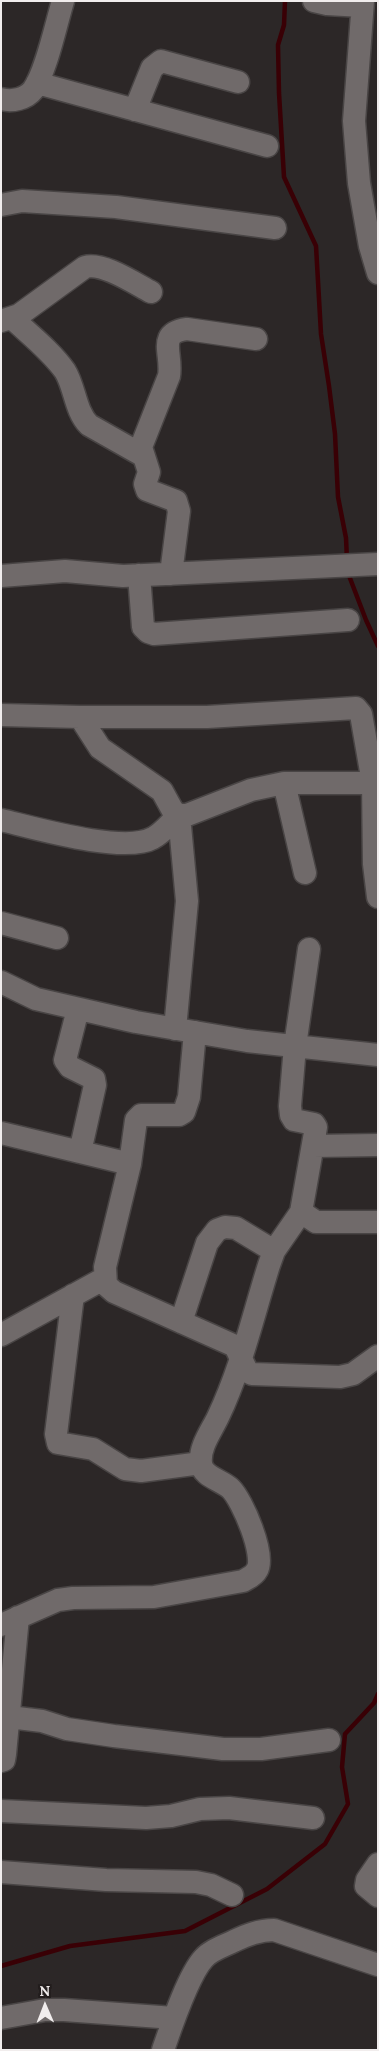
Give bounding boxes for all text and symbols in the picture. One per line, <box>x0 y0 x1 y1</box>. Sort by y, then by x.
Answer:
north arrow <box>20 1981 70 2031</box>
text: N <box>39 1982 50 2000</box>

